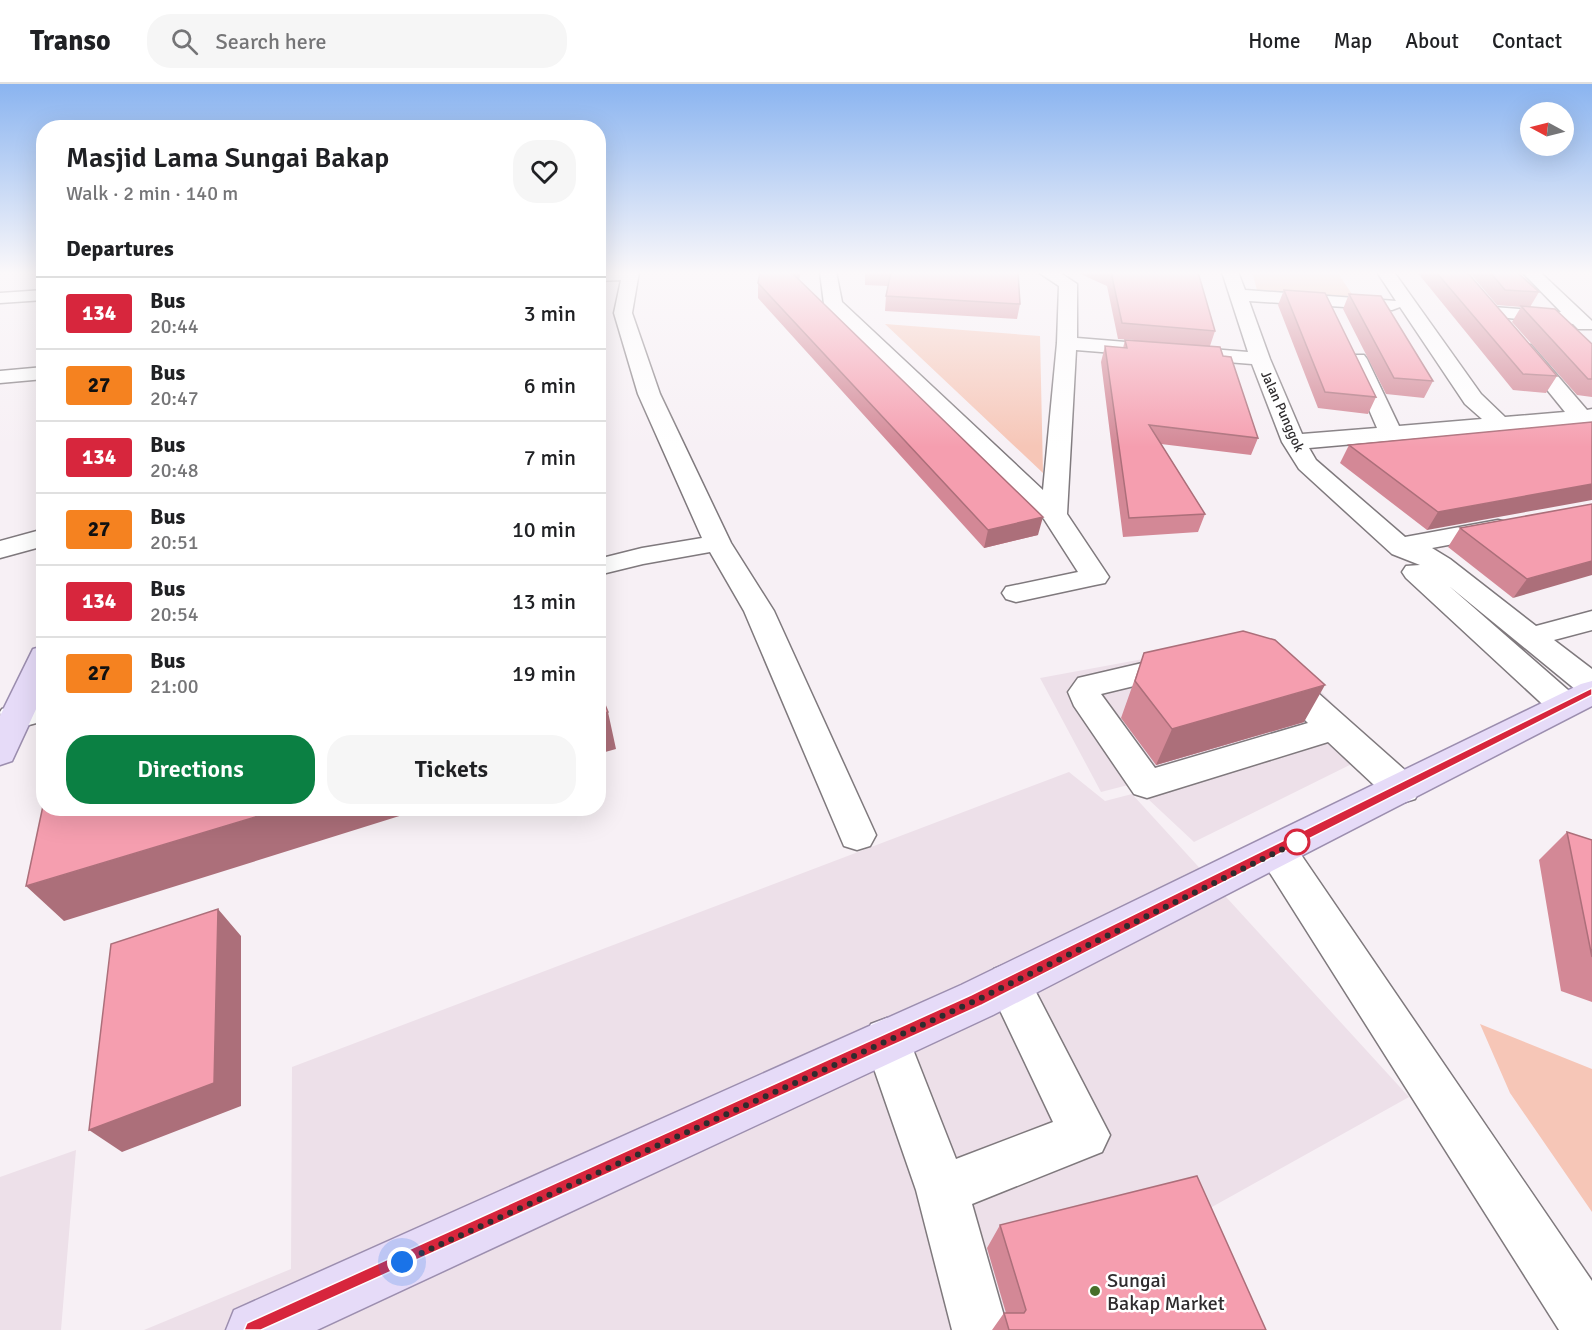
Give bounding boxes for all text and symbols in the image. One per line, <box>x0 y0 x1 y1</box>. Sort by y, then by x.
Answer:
search box <box>147 14 567 68</box>
text: Transo <box>30 24 111 58</box>
icon: search <box>168 25 201 58</box>
text: Search here <box>216 28 326 55</box>
text: Home <box>1248 28 1301 54</box>
text: Map <box>1334 28 1372 54</box>
text: About <box>1405 28 1459 54</box>
text: Contact <box>1492 28 1562 54</box>
north arrow <box>1520 102 1574 156</box>
map controls <box>1520 102 1574 156</box>
button: heart <box>513 140 576 203</box>
text: Masjid Lama Sungai Bakap <box>66 141 389 175</box>
text: Walk · 2 min · 140 m <box>66 181 238 206</box>
text: Departures <box>66 235 174 262</box>
text: Bus <box>150 287 185 314</box>
text: 134 <box>82 300 116 326</box>
text: 3 min <box>524 300 576 327</box>
text: 20:44 <box>150 314 199 339</box>
text: Bus <box>150 359 185 386</box>
street label: Jalan Punggok <box>1257 368 1308 454</box>
text: 27 <box>88 372 110 398</box>
text: 6 min <box>524 372 576 399</box>
text: 20:47 <box>150 386 199 411</box>
text: Bus <box>150 431 185 458</box>
text: 134 <box>82 444 116 470</box>
text: 7 min <box>524 444 576 471</box>
text: 20:48 <box>150 458 199 483</box>
text: Bus <box>150 503 185 530</box>
text: 27 <box>88 516 110 542</box>
text: 10 min <box>512 516 576 543</box>
text: 20:51 <box>150 530 199 555</box>
text: Bus <box>150 575 185 602</box>
text: 134 <box>82 588 116 614</box>
text: 13 min <box>512 588 576 615</box>
text: 20:54 <box>150 602 199 627</box>
text: Bus <box>150 647 185 674</box>
text: 27 <box>88 660 110 686</box>
text: 19 min <box>512 660 576 687</box>
text: 21:00 <box>150 674 199 699</box>
button: Directions <box>66 735 315 804</box>
button: Tickets <box>327 735 576 804</box>
unlabelled marker <box>1284 829 1310 855</box>
your location <box>387 1247 417 1277</box>
place label: Sungai Bakap Market <box>1107 1268 1225 1316</box>
marker: Sungai Bakap Market <box>1088 1284 1102 1298</box>

